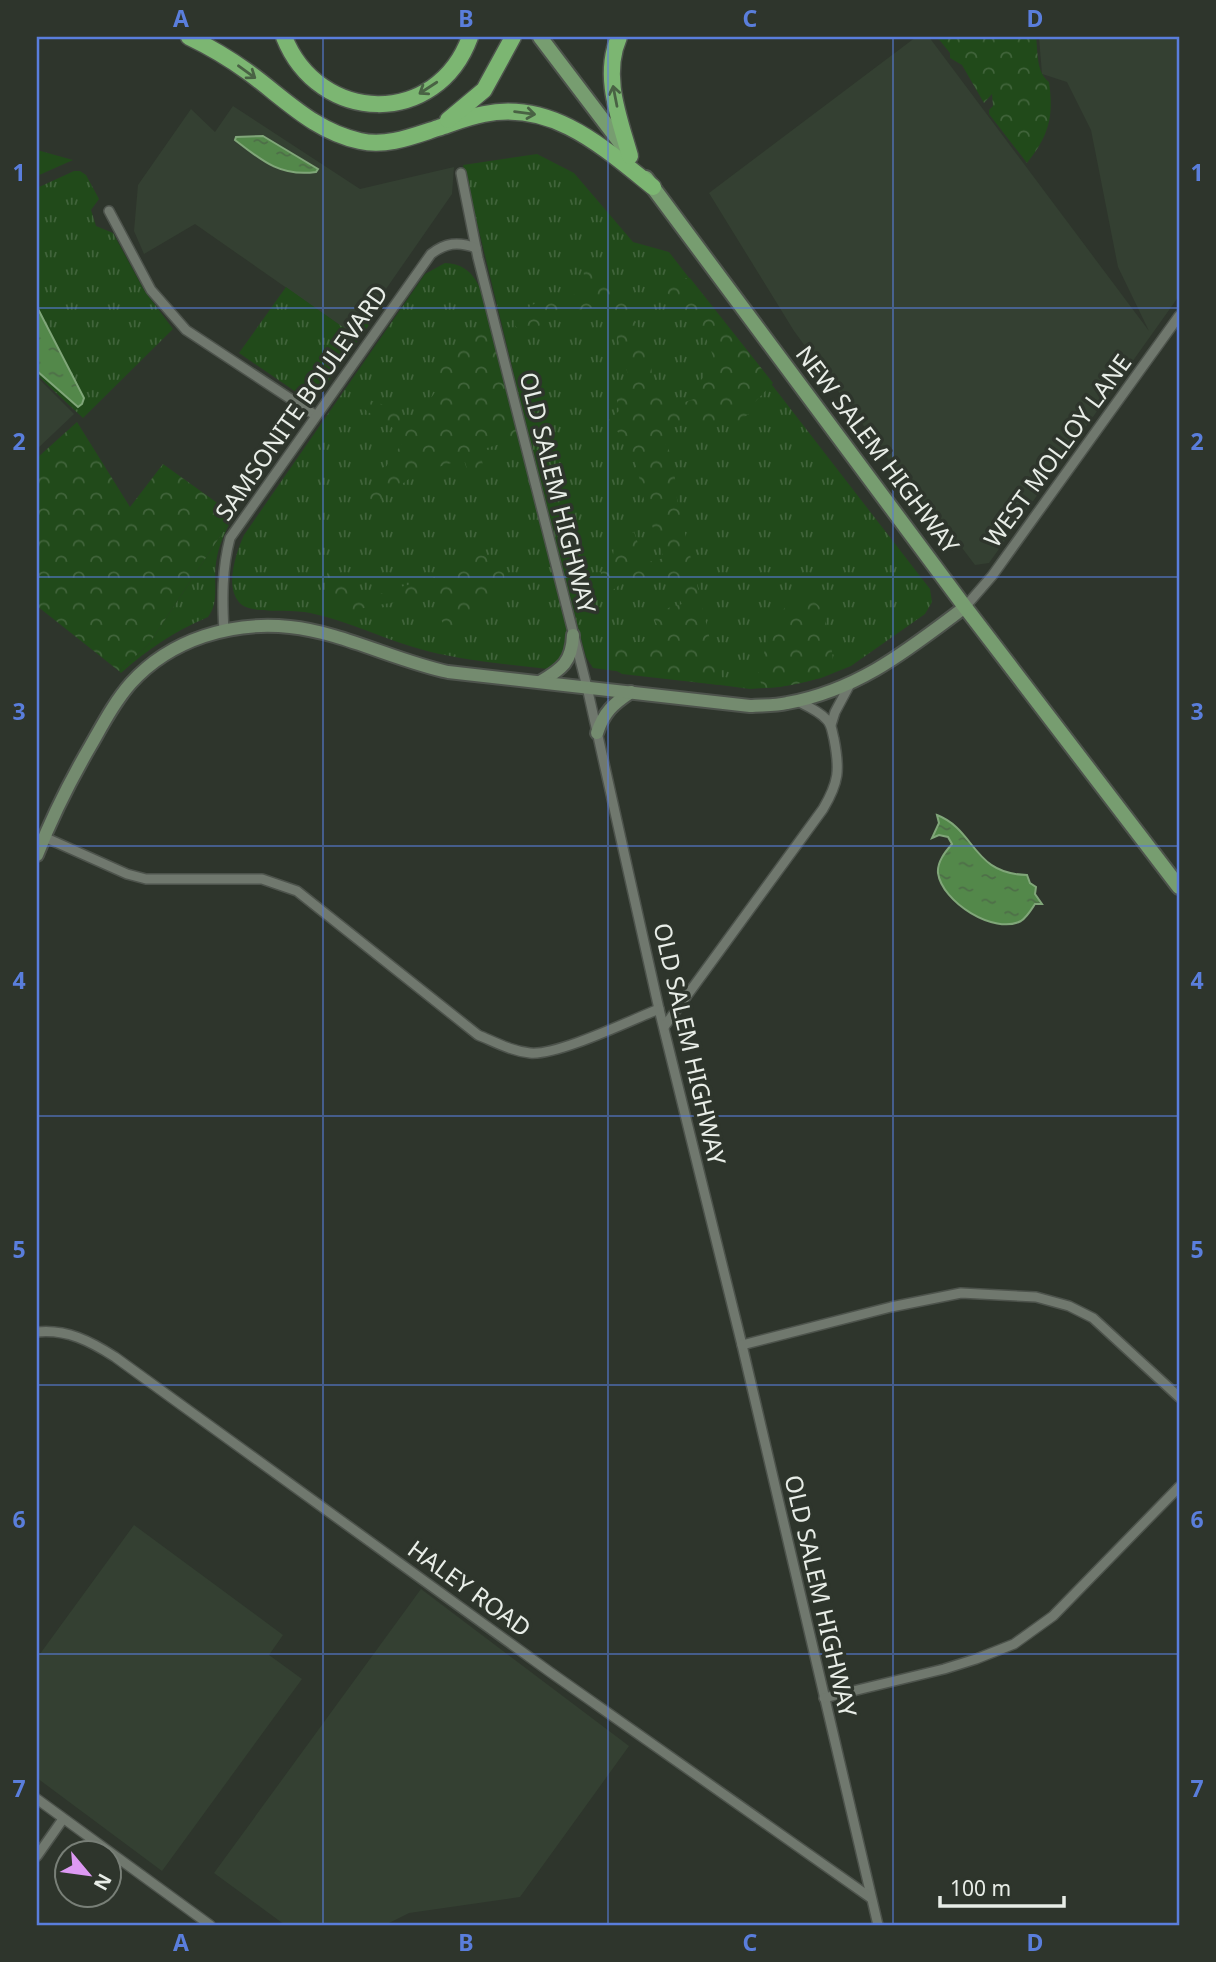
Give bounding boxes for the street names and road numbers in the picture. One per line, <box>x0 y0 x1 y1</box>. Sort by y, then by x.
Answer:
street label: SAMSONITE BOULEVARD <box>207 278 395 527</box>
street label: NEW SALEM HIGHWAY <box>789 338 968 560</box>
street label: WEST MOLLOY LANE <box>975 347 1138 553</box>
street label: OLD SALEM HIGHWAY <box>513 369 605 617</box>
street label: OLD SALEM HIGHWAY <box>647 919 734 1168</box>
street label: OLD SALEM HIGHWAY <box>778 1471 865 1720</box>
street label: HALEY ROAD <box>402 1532 538 1644</box>

